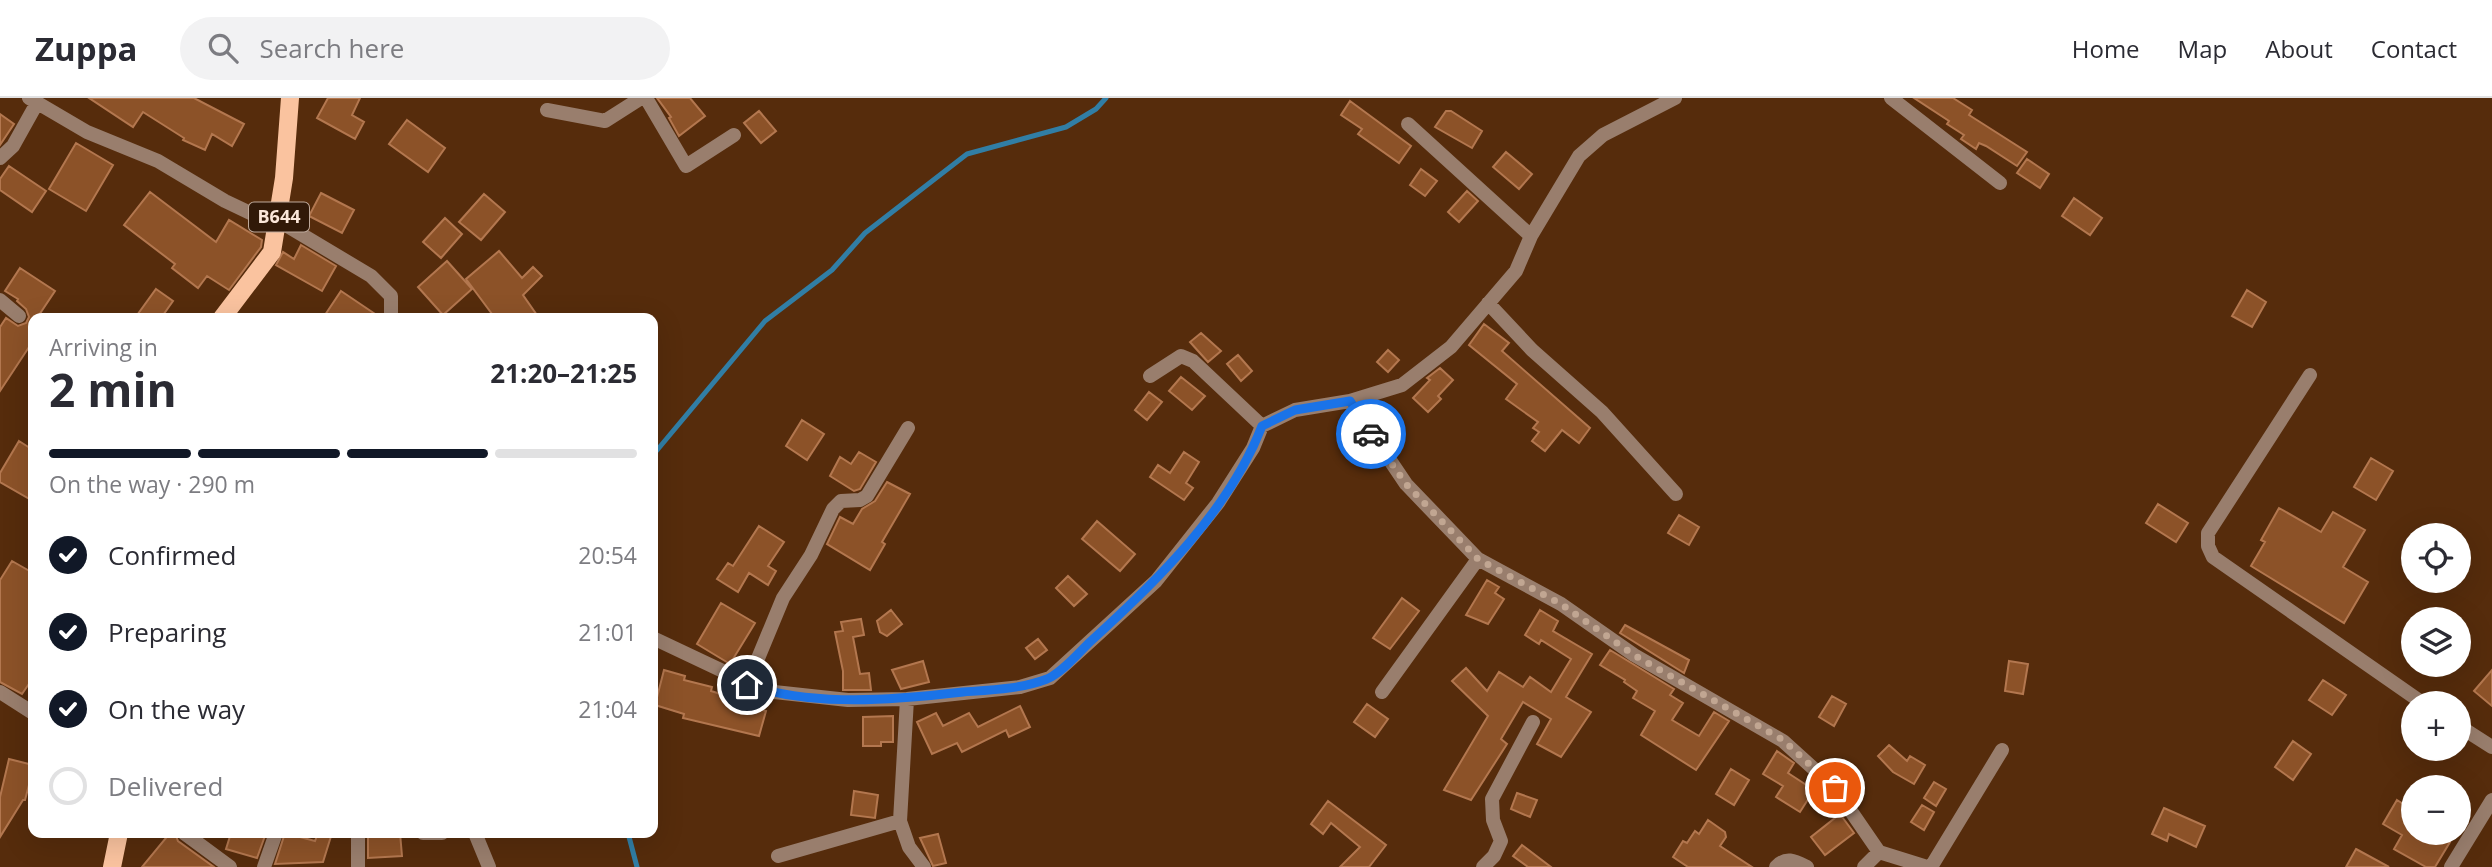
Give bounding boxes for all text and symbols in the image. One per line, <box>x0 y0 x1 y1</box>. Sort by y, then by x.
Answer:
search box <box>180 17 670 80</box>
text: Zuppa <box>35 26 138 71</box>
icon: search <box>204 29 242 67</box>
text: Search here <box>260 30 404 66</box>
text: Home <box>2072 32 2140 65</box>
text: Map <box>2178 32 2227 65</box>
text: About <box>2265 32 2333 65</box>
text: Contact <box>2371 32 2457 65</box>
road number: B644 <box>249 202 309 232</box>
text: Arriving in <box>49 331 158 363</box>
text: 21:20–21:25 <box>490 355 637 391</box>
text: 2 min <box>49 358 177 420</box>
courier <box>1336 399 1406 469</box>
icon: car <box>1352 415 1390 453</box>
text: On the way · 290 m <box>49 468 255 500</box>
map controls <box>2401 523 2471 845</box>
button: locate <box>2401 523 2471 593</box>
icon: check <box>49 536 87 574</box>
text: Confirmed <box>108 537 236 573</box>
text: 20:54 <box>578 539 637 571</box>
button: layers <box>2401 607 2471 677</box>
icon: check <box>49 613 87 651</box>
text: Preparing <box>108 614 226 650</box>
text: 21:01 <box>578 616 637 648</box>
pin <box>717 655 777 715</box>
icon: home <box>728 666 766 704</box>
icon: check <box>49 690 87 728</box>
text: On the way <box>108 691 245 727</box>
button: + <box>2401 691 2471 761</box>
text: 21:04 <box>578 693 637 725</box>
pin <box>1805 758 1865 818</box>
text: Delivered <box>108 768 223 804</box>
icon: bag <box>1816 769 1854 807</box>
button: − <box>2401 775 2471 845</box>

